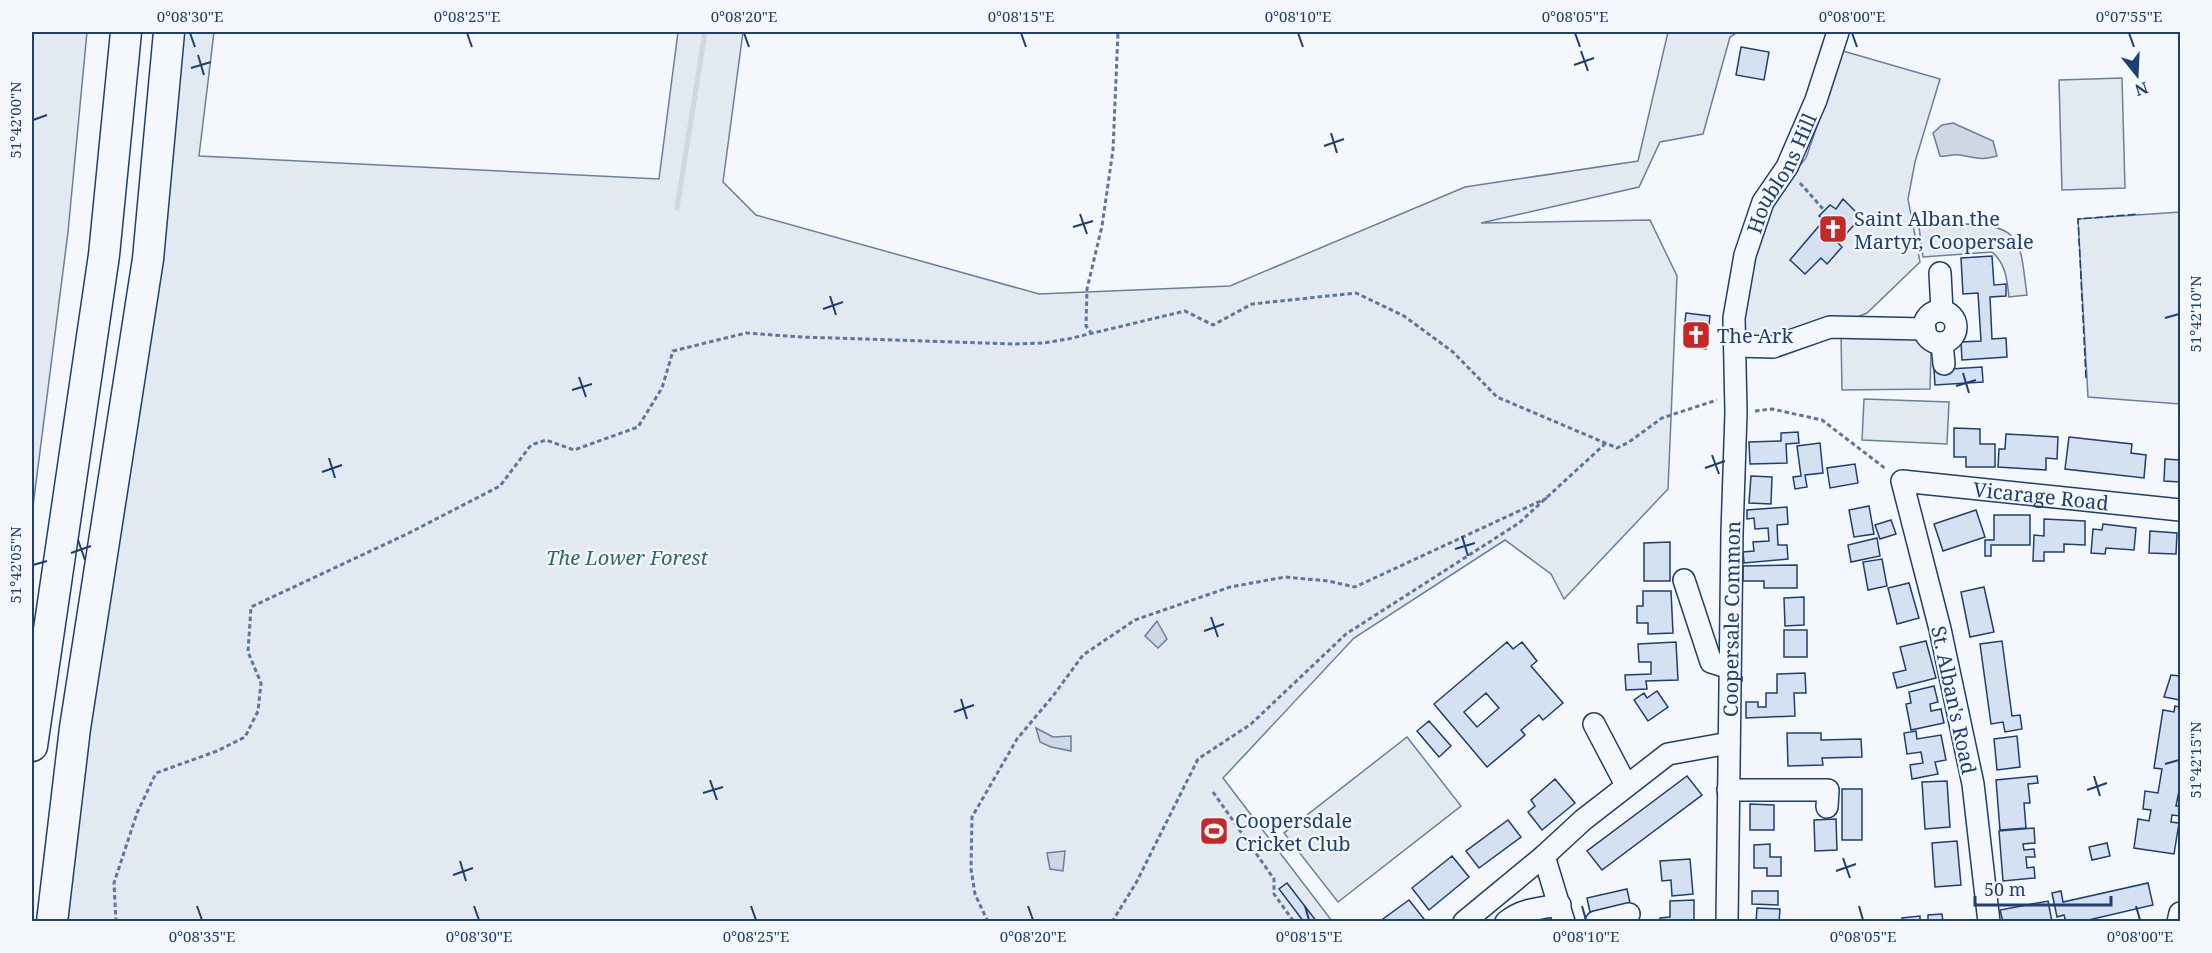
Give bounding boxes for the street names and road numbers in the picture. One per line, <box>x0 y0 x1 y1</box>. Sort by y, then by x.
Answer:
street label: Houblons Hill <box>1740 109 1822 237</box>
street label: Vicarage Road <box>1972 475 2110 516</box>
street label: Coopersale Common <box>1716 520 1746 717</box>
street label: St. Alban's Road <box>1925 623 1983 777</box>

